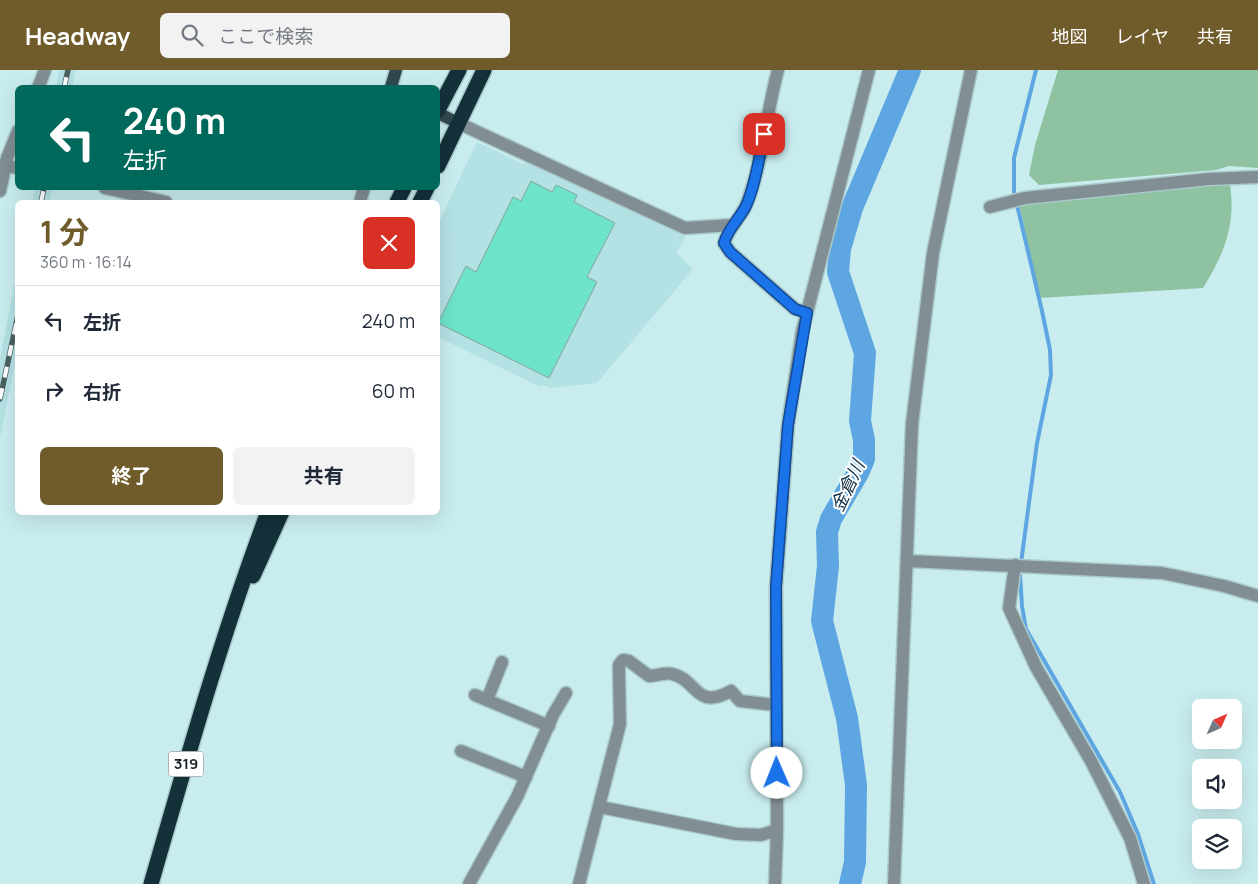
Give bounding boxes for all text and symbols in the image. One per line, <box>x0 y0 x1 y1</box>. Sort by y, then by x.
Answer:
search box <box>160 13 510 58</box>
text: Headway <box>25 19 130 52</box>
icon: search <box>178 21 206 49</box>
text: ここで検索 <box>218 23 313 49</box>
text: 地図 <box>1052 24 1088 48</box>
text: レイヤ <box>1116 24 1169 48</box>
text: 共有 <box>1197 24 1233 48</box>
text: 240 m <box>123 97 226 145</box>
icon: left <box>40 105 105 170</box>
pin <box>743 113 785 155</box>
icon: arrive <box>750 120 778 148</box>
text: 左折 <box>123 145 167 175</box>
text: 1 分 <box>40 211 89 252</box>
button: close <box>363 217 415 269</box>
text: 360 m · 16:14 <box>40 251 132 273</box>
icon: left <box>40 307 68 335</box>
text: 240 m <box>362 308 415 334</box>
text: 左折 <box>83 309 121 335</box>
icon: right <box>40 377 68 405</box>
text: 60 m <box>372 378 415 404</box>
text: 右折 <box>83 379 121 405</box>
button: 終了 <box>40 447 223 505</box>
button: 共有 <box>233 447 415 505</box>
water label: 金倉川 <box>825 454 870 515</box>
north arrow <box>1192 699 1242 749</box>
map controls <box>1192 699 1242 869</box>
position arrow <box>750 746 802 798</box>
road number: 319 <box>168 752 204 776</box>
button: sound <box>1192 759 1242 809</box>
button: layers <box>1192 819 1242 869</box>

